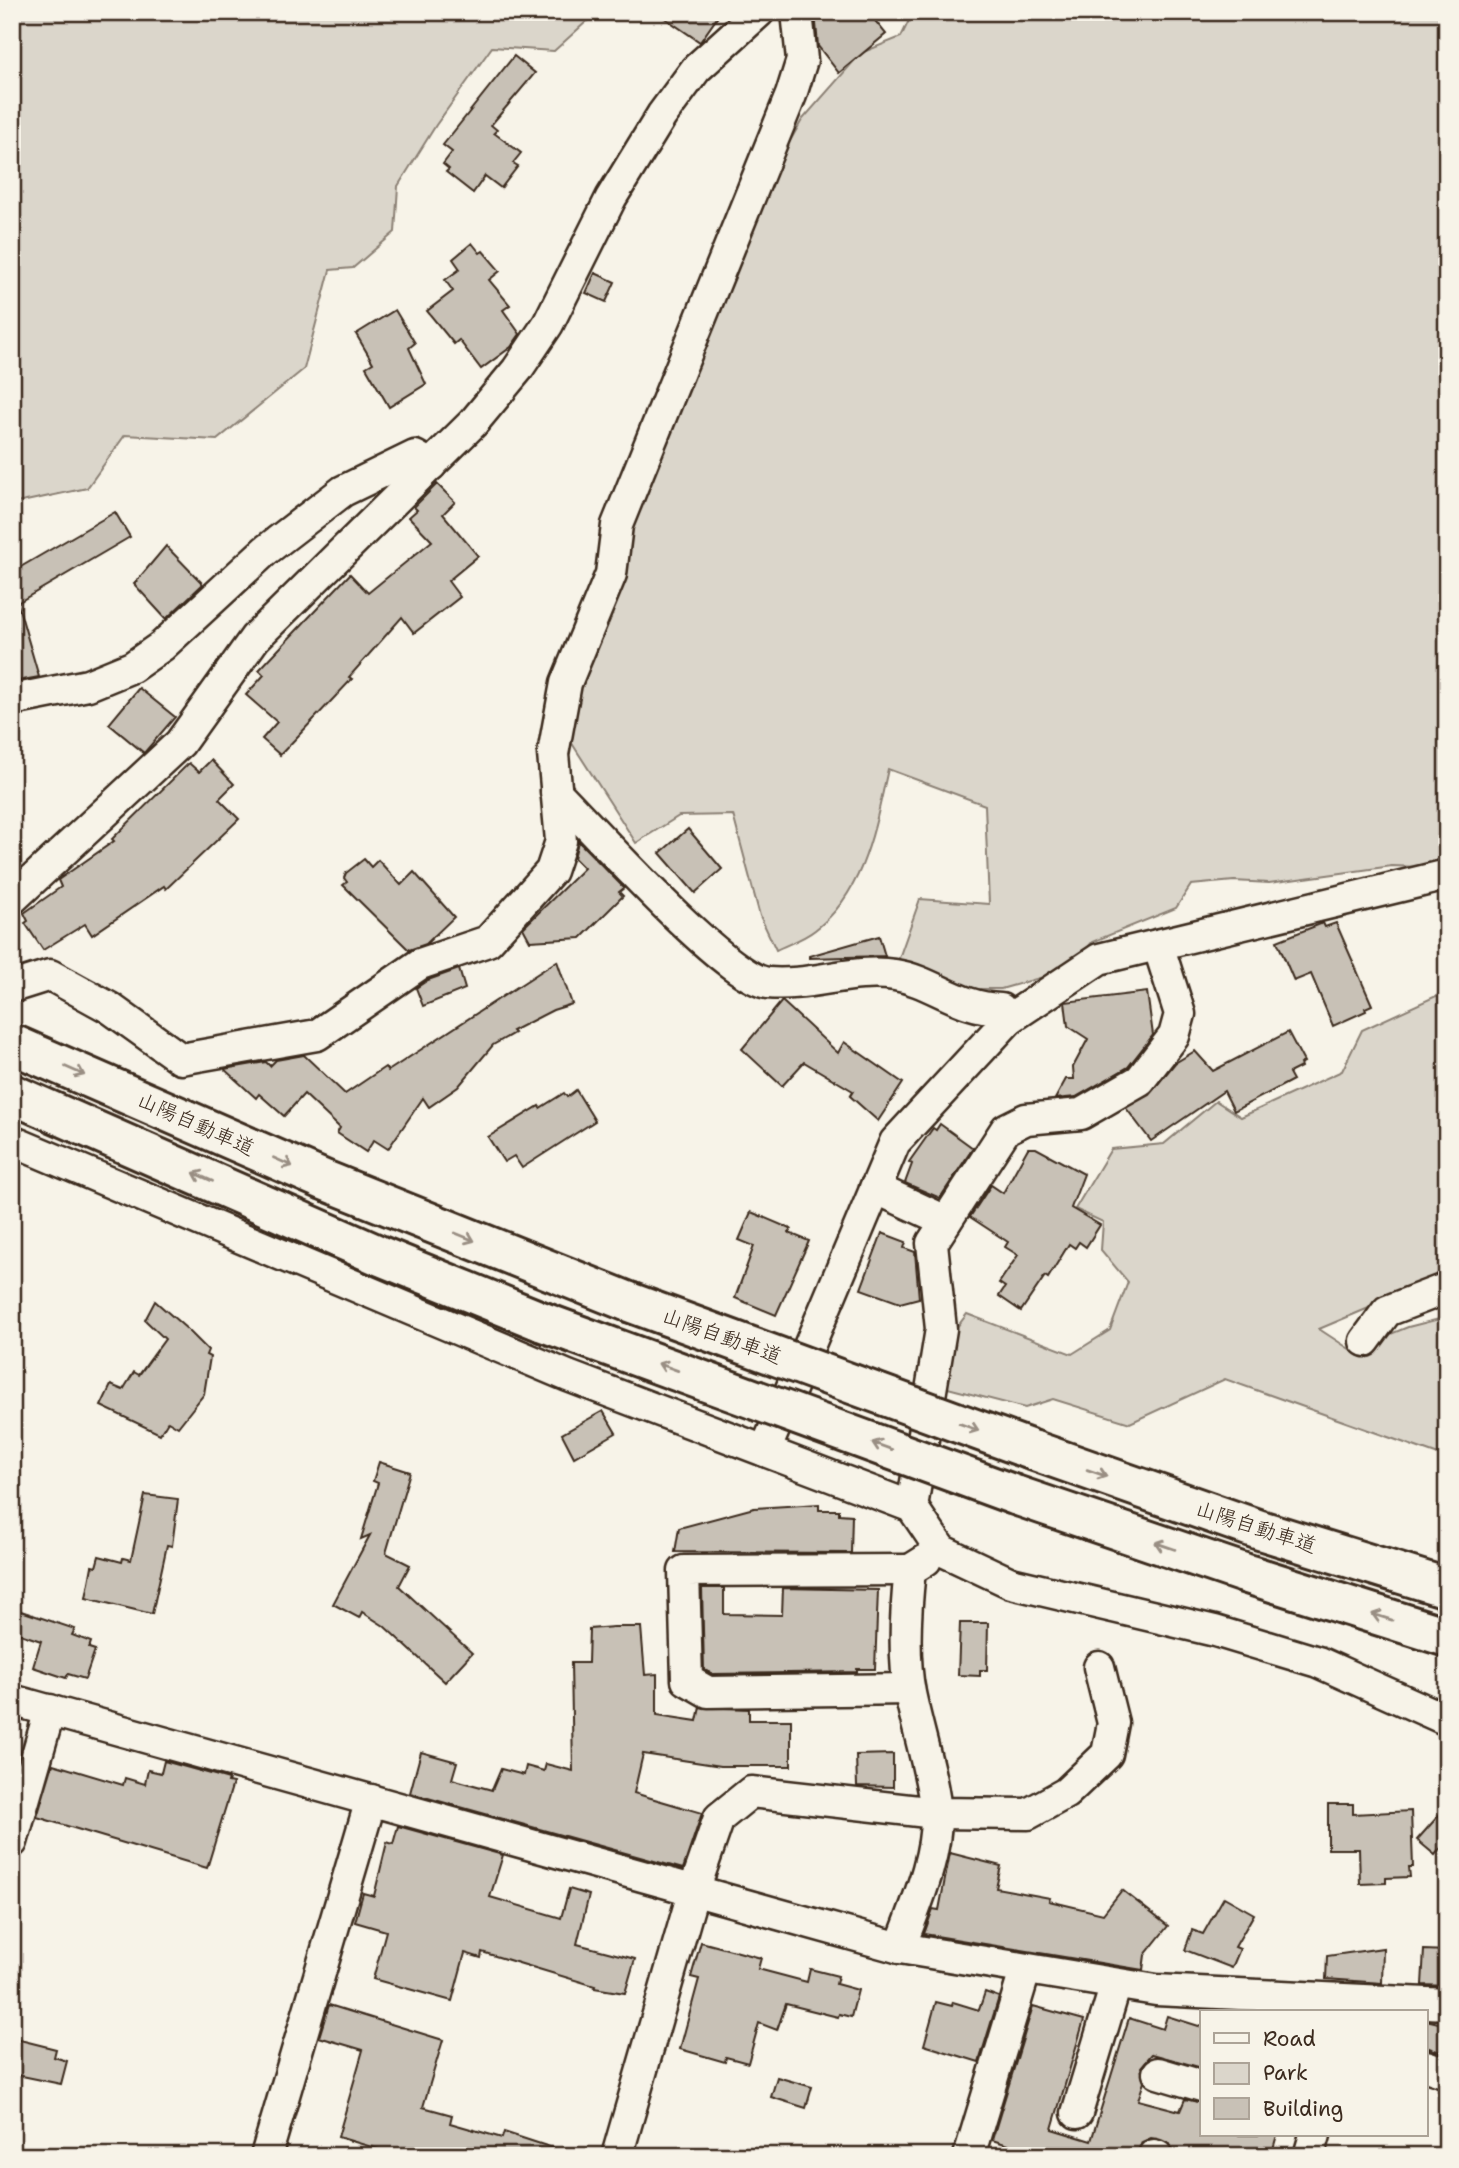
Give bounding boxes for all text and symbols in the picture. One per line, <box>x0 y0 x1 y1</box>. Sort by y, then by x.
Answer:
one-way arrow <box>64 1065 85 1078</box>
street label: 山陽自動車道 <box>133 1086 259 1162</box>
one-way arrow <box>272 1156 294 1169</box>
one-way arrow <box>193 1170 215 1183</box>
one-way arrow <box>454 1231 475 1244</box>
street label: 山陽自動車道 <box>658 1301 786 1371</box>
one-way arrow <box>658 1360 680 1373</box>
one-way arrow <box>958 1422 980 1435</box>
one-way arrow <box>871 1439 893 1451</box>
one-way arrow <box>1085 1468 1107 1480</box>
street label: 山陽自動車道 <box>1192 1494 1320 1560</box>
one-way arrow <box>1155 1539 1177 1551</box>
one-way arrow <box>1371 1609 1393 1622</box>
legend <box>1200 2010 1428 2136</box>
text: Road <box>1263 2025 1316 2053</box>
text: Park <box>1263 2059 1308 2087</box>
text: Building <box>1263 2095 1343 2123</box>

